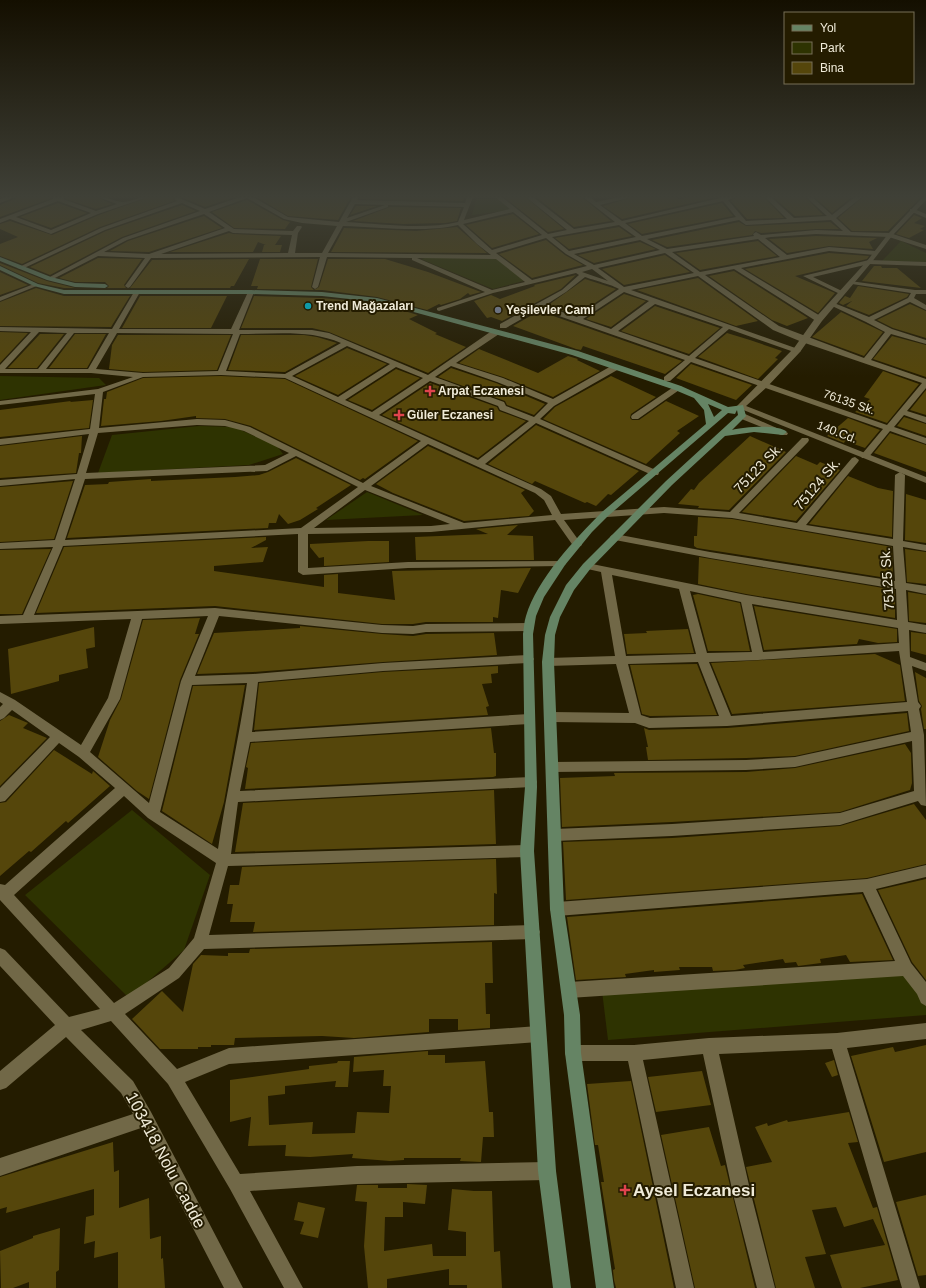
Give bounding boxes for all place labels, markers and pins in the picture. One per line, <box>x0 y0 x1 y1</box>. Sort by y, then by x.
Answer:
place label: Trend Mağazaları <box>316 299 413 313</box>
marker: Trend Mağazaları <box>303 301 313 311</box>
place label: Yeşilevler Cami <box>506 303 594 317</box>
marker: Yeşilevler Cami <box>493 305 503 315</box>
place label: Arpat Eczanesi <box>438 384 524 398</box>
marker: Arpat Eczanesi <box>425 386 435 396</box>
place label: Güler Eczanesi <box>407 408 493 422</box>
marker: Güler Eczanesi <box>394 410 404 420</box>
place label: Aysel Eczanesi <box>633 1181 755 1200</box>
marker: Aysel Eczanesi <box>620 1185 630 1195</box>

